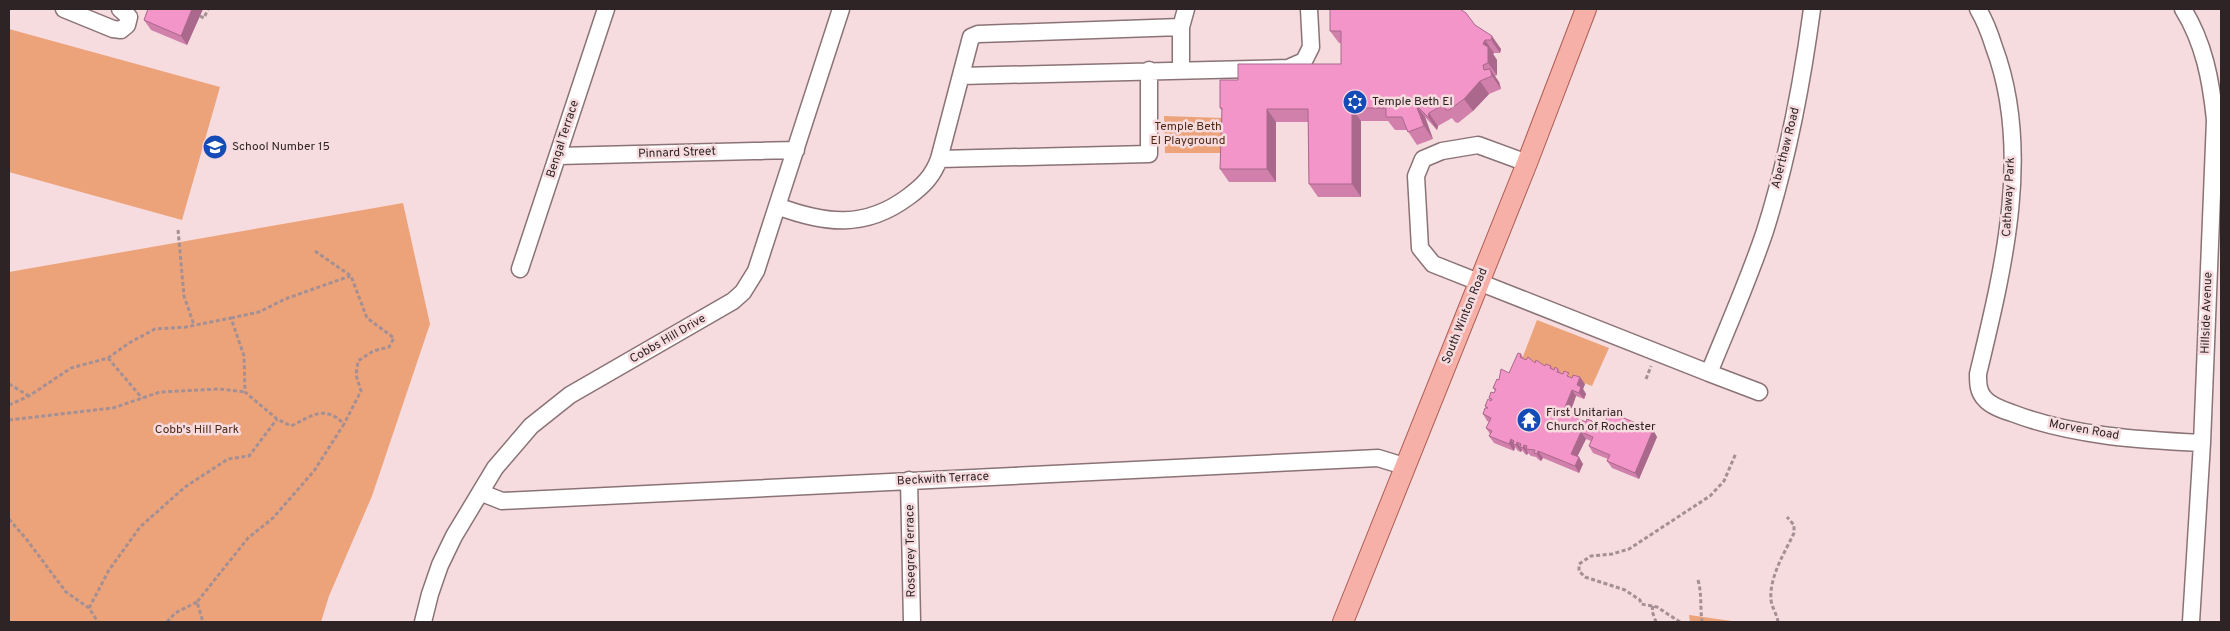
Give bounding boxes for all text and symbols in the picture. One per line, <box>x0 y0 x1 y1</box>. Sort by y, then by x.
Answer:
synagogue icon: Temple Beth El <box>1342 89 1368 115</box>
place label: Temple Beth El <box>1372 94 1453 110</box>
street label: Bengal Terrace <box>543 98 583 180</box>
street label: Aberthaw Road <box>1768 106 1804 190</box>
park label: Temple Beth El Playground <box>1151 119 1225 149</box>
school or university icon: School Number 15 <box>202 134 228 160</box>
place label: School Number 15 <box>232 139 330 155</box>
street label: Pinnard Street <box>638 144 716 162</box>
street label: Cathaway Park <box>1999 157 2019 237</box>
street label: South Winton Road <box>1438 266 1492 366</box>
street label: Hillside Avenue <box>2198 272 2216 354</box>
street label: Cobbs Hill Drive <box>627 311 709 367</box>
place label: First Unitarian Church of Rochester <box>1546 405 1656 435</box>
temple icon: First Unitarian Church of Rochester <box>1516 407 1542 433</box>
street label: Morven Road <box>2048 416 2120 444</box>
park label: Cobb's Hill Park <box>155 422 239 438</box>
street label: Beckwith Terrace <box>896 469 990 489</box>
street label: Rosegrey Terrace <box>902 504 920 598</box>

